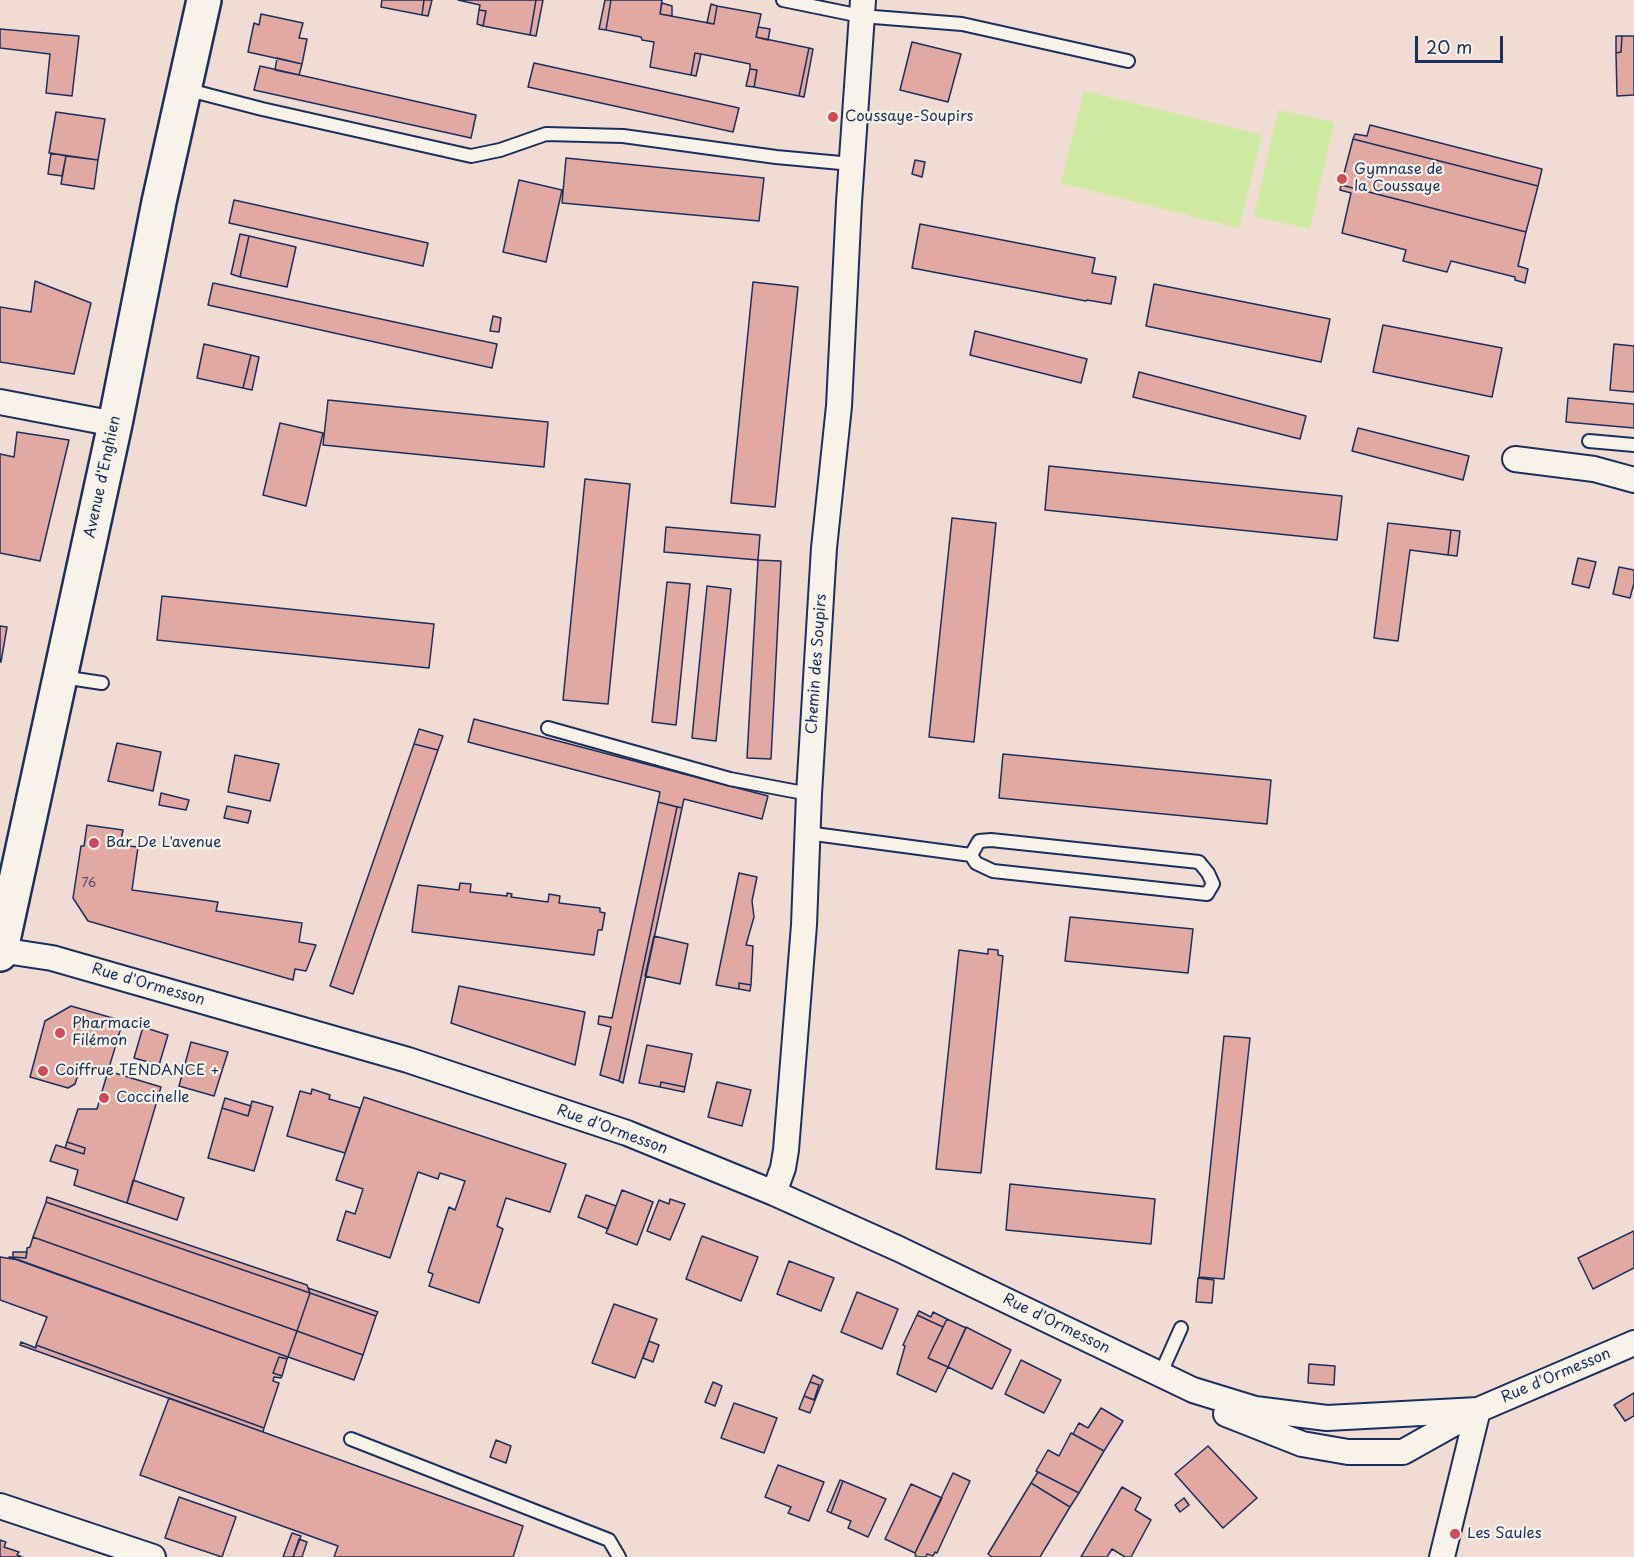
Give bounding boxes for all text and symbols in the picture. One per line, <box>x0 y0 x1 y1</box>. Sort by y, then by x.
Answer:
scale bar <box>1418 24 1506 62</box>
text: 20 m <box>1426 33 1472 60</box>
place label: Coussaye-Soupirs <box>845 108 973 126</box>
marker: Coussaye-Soupirs <box>826 110 840 124</box>
place label: Gymnase de la Coussaye <box>1354 161 1443 196</box>
marker: Gymnase de la Coussaye <box>1335 172 1349 186</box>
street label: Avenue d'Enghien <box>81 414 125 540</box>
street label: Chemin des Soupirs <box>803 593 831 735</box>
place label: Bar De L'avenue <box>106 834 221 852</box>
marker: Bar De L'avenue <box>87 836 101 850</box>
house number: 76 <box>82 877 96 891</box>
street label: Rue d'Ormesson <box>89 960 207 1010</box>
place label: Pharmacie Filémon <box>72 1015 151 1050</box>
marker: Pharmacie Filémon <box>53 1026 67 1040</box>
place label: Coiffrue TENDANCE + <box>55 1062 220 1080</box>
marker: Coiffrue TENDANCE + <box>36 1064 50 1078</box>
place label: Coccinelle <box>116 1089 189 1107</box>
marker: Coccinelle <box>97 1091 111 1105</box>
street label: Rue d'Ormesson <box>554 1102 670 1158</box>
street label: Rue d'Ormesson <box>999 1290 1113 1358</box>
street label: Rue d'Ormesson <box>1499 1345 1613 1407</box>
place label: Les Saules <box>1467 1525 1542 1543</box>
marker: Les Saules <box>1448 1527 1462 1541</box>

